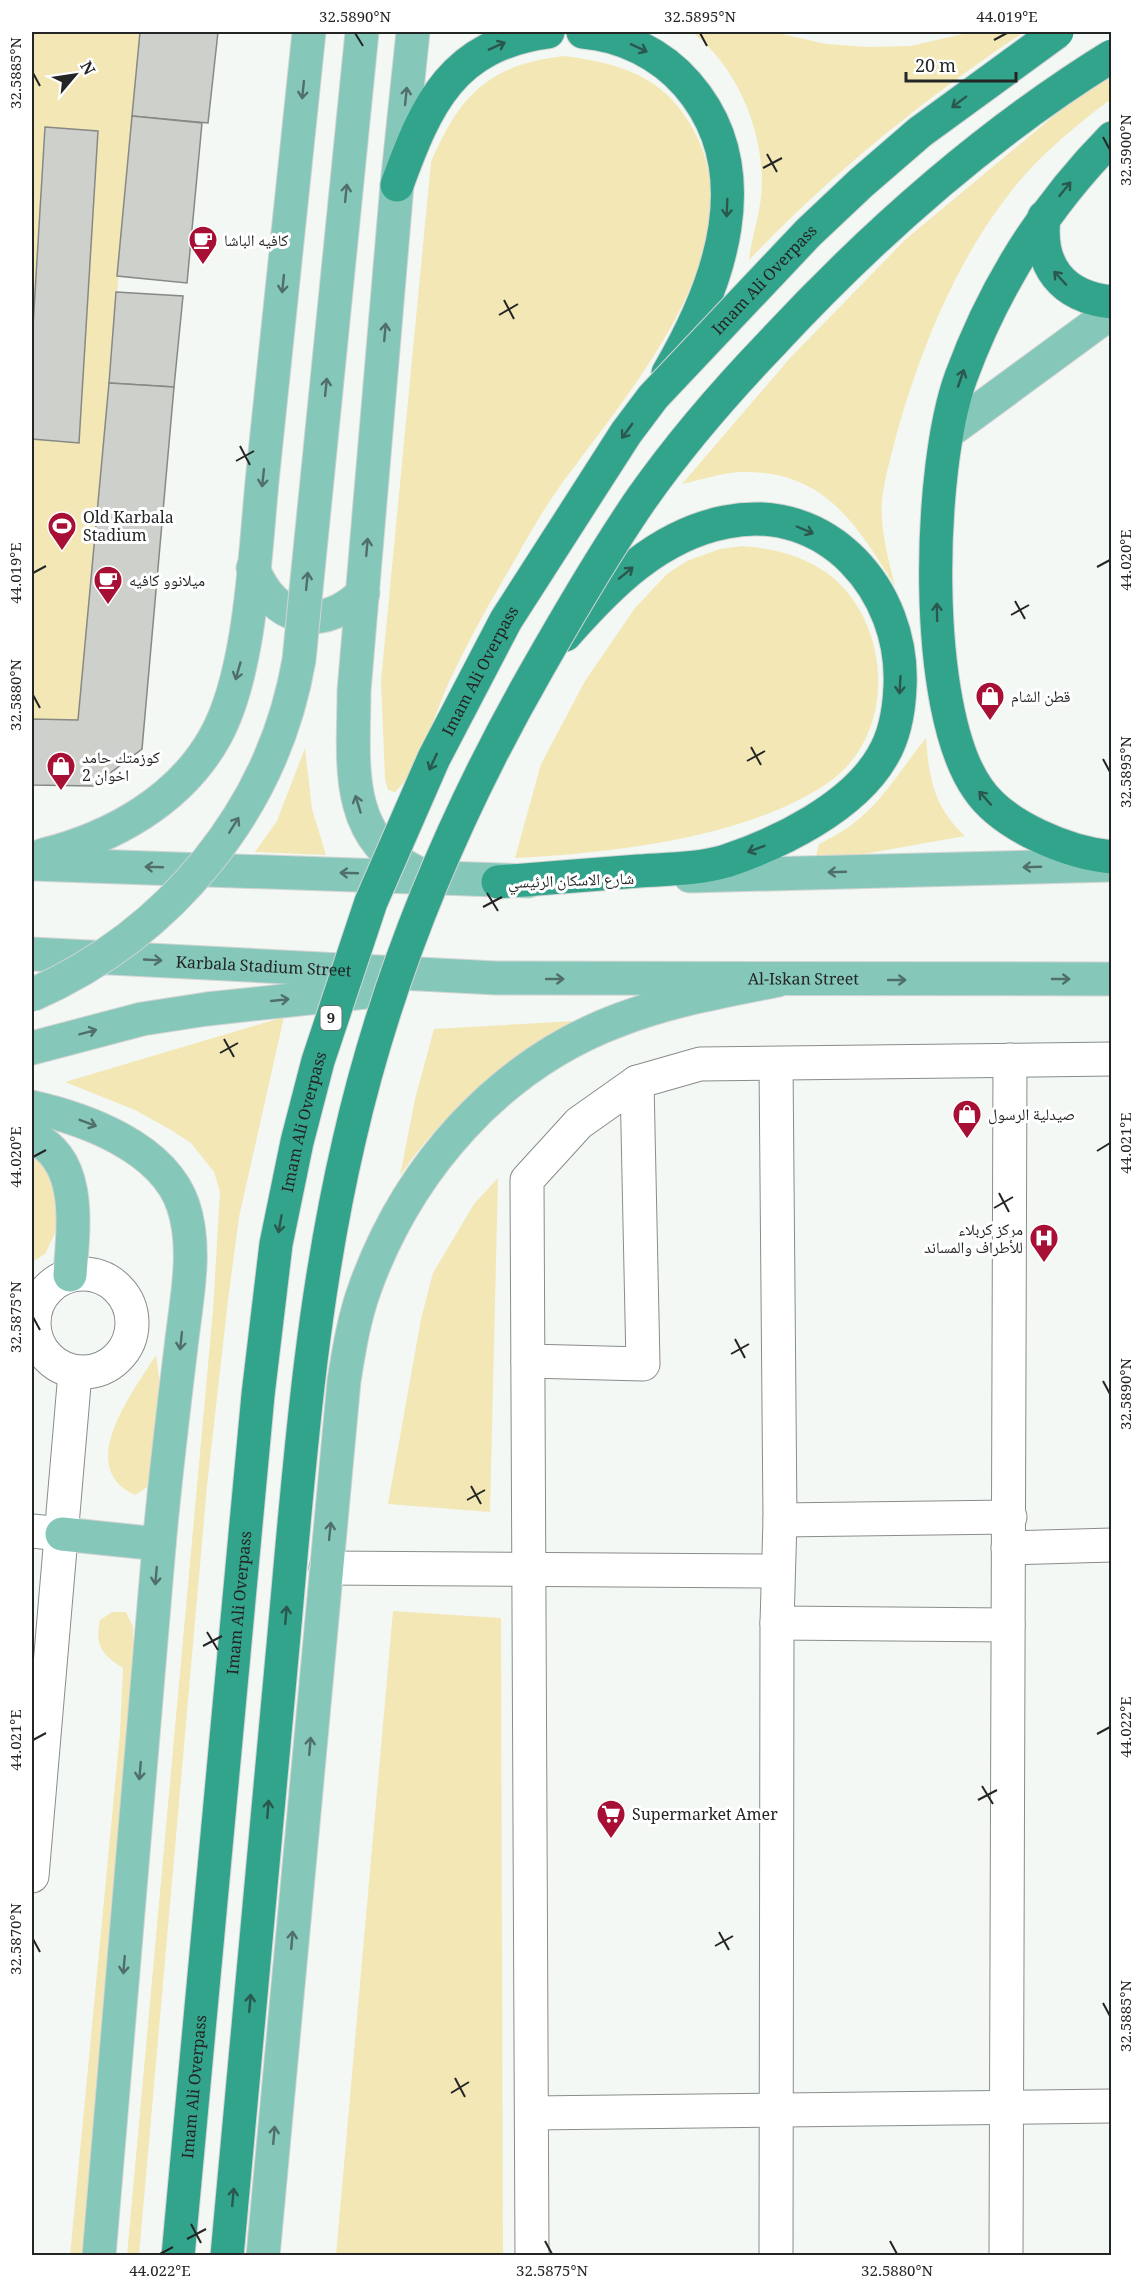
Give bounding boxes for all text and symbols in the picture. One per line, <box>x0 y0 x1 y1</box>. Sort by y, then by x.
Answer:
text: 32.5890°N <box>319 6 391 32</box>
text: 32.5895°N <box>664 6 736 32</box>
text: 44.019°E <box>976 6 1038 32</box>
text: 32.5885°N <box>5 37 31 109</box>
one-way arrow <box>487 40 505 52</box>
one-way arrow <box>630 42 648 54</box>
north arrow <box>45 45 105 105</box>
scale bar <box>906 45 1016 83</box>
text: 20 m <box>915 53 956 83</box>
text: N <box>71 57 101 81</box>
one-way arrow <box>297 79 308 99</box>
one-way arrow <box>401 86 412 106</box>
one-way arrow <box>951 96 967 109</box>
text: 32.5900°N <box>1115 114 1141 186</box>
one-way arrow <box>1058 181 1071 197</box>
one-way arrow <box>341 183 352 203</box>
one-way arrow <box>721 198 732 218</box>
street label: Imam Ali Overpass <box>707 219 825 343</box>
cafe icon: كافيه الباشا <box>187 224 219 266</box>
place label: كافيه الباشا <box>224 229 289 256</box>
one-way arrow <box>1053 271 1067 286</box>
one-way arrow <box>277 273 288 293</box>
one-way arrow <box>380 322 391 342</box>
one-way arrow <box>957 369 968 388</box>
one-way arrow <box>321 377 332 397</box>
one-way arrow <box>621 423 634 439</box>
one-way arrow <box>257 467 268 487</box>
place label: Old Karbala Stadium <box>83 506 174 551</box>
sports icon: Old Karbala Stadium <box>46 510 78 552</box>
one-way arrow <box>796 525 814 536</box>
text: 44.020°E <box>1115 529 1141 591</box>
one-way arrow <box>362 538 373 558</box>
text: 44.019°E <box>5 542 31 604</box>
cafe icon: ميلانوو كافيه <box>92 564 124 606</box>
one-way arrow <box>618 567 634 580</box>
place label: ميلانوو كافيه <box>129 569 205 596</box>
one-way arrow <box>302 571 313 591</box>
street label: Imam Ali Overpass <box>437 601 528 742</box>
one-way arrow <box>931 603 943 623</box>
text: 32.5880°N <box>5 659 31 731</box>
one-way arrow <box>232 661 244 680</box>
one-way arrow <box>895 675 906 695</box>
shop icon: قطن الشام <box>974 680 1006 722</box>
place label: قطن الشام <box>1011 685 1070 712</box>
text: 32.5895°N <box>1115 736 1141 808</box>
place label: كوزمتك حامد اخوان 2 <box>82 746 160 791</box>
shop icon: كوزمتك حامد اخوان 2 <box>45 750 77 792</box>
one-way arrow <box>426 752 438 770</box>
one-way arrow <box>978 791 992 806</box>
one-way arrow <box>352 795 363 814</box>
one-way arrow <box>229 817 241 834</box>
one-way arrow <box>747 845 766 856</box>
one-way arrow <box>1023 861 1043 873</box>
one-way arrow <box>144 862 164 873</box>
street label: شارع الاسكان الرئيسي <box>507 867 635 898</box>
one-way arrow <box>828 867 848 878</box>
one-way arrow <box>339 868 359 879</box>
street label: Karbala Stadium Street <box>175 950 352 987</box>
one-way arrow <box>142 955 162 966</box>
street label: Al-Iskan Street <box>748 967 859 995</box>
one-way arrow <box>544 973 564 985</box>
one-way arrow <box>1050 973 1070 985</box>
one-way arrow <box>886 974 906 986</box>
one-way arrow <box>270 994 289 1005</box>
road number: 9 <box>320 1006 342 1030</box>
one-way arrow <box>78 1026 97 1037</box>
street label: Imam Ali Overpass <box>276 1049 336 1195</box>
shop icon: صيدلية الرسول <box>951 1098 983 1140</box>
place label: صيدلية الرسول <box>988 1103 1075 1130</box>
text: 44.021°E <box>1115 1112 1141 1174</box>
one-way arrow <box>78 1118 96 1129</box>
text: 44.020°E <box>5 1126 31 1188</box>
one-way arrow <box>274 1214 285 1234</box>
place label: مركز كربلاء للأطراف والمساند <box>924 1218 1023 1263</box>
hospital icon: مركز كربلاء للأطراف والمساند <box>1028 1222 1060 1264</box>
text: 32.5875°N <box>5 1281 31 1353</box>
one-way arrow <box>175 1330 186 1350</box>
text: 32.5890°N <box>1115 1358 1141 1430</box>
one-way arrow <box>325 1522 336 1542</box>
street label: Imam Ali Overpass <box>221 1530 261 1676</box>
one-way arrow <box>151 1566 162 1586</box>
one-way arrow <box>281 1605 292 1625</box>
text: 44.022°E <box>1115 1696 1141 1758</box>
text: 44.021°E <box>5 1709 31 1771</box>
one-way arrow <box>305 1737 316 1757</box>
one-way arrow <box>134 1760 145 1780</box>
supermarket icon: Supermarket Amer <box>595 1798 627 1840</box>
one-way arrow <box>263 1799 274 1819</box>
place label: Supermarket Amer <box>632 1803 778 1830</box>
text: 32.5870°N <box>5 1903 31 1975</box>
one-way arrow <box>287 1931 298 1951</box>
one-way arrow <box>118 1954 129 1974</box>
text: 32.5885°N <box>1115 1980 1141 2052</box>
one-way arrow <box>245 1994 256 2014</box>
street label: Imam Ali Overpass <box>176 2014 216 2160</box>
one-way arrow <box>269 2125 280 2145</box>
one-way arrow <box>228 2188 239 2208</box>
text: 44.022°E <box>129 2260 191 2286</box>
text: 32.5875°N <box>516 2260 588 2286</box>
text: 32.5880°N <box>861 2260 933 2286</box>

